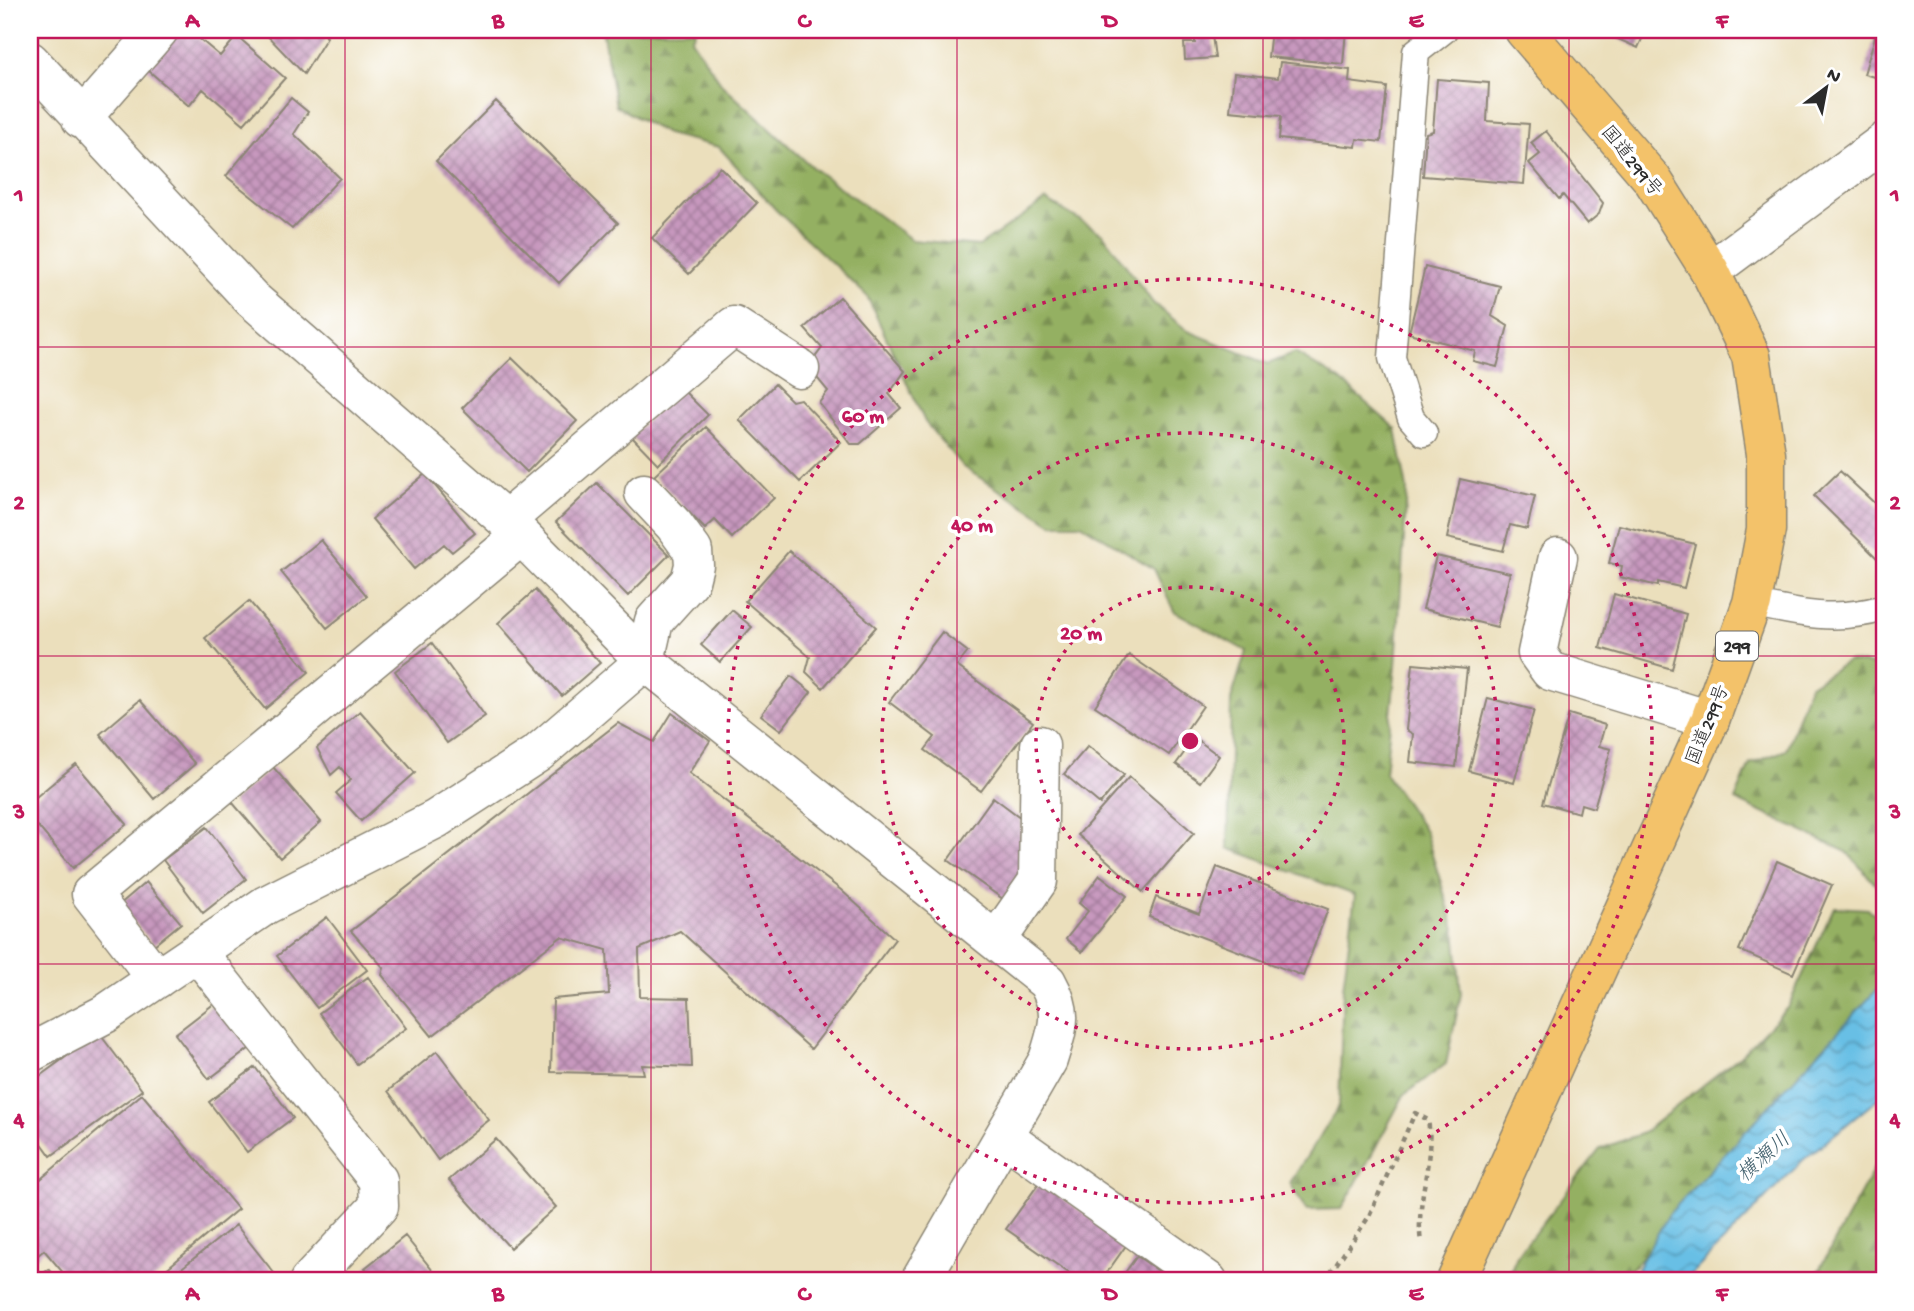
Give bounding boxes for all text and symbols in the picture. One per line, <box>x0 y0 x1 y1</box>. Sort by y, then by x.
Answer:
text: A <box>184 9 200 36</box>
text: B <box>491 9 505 36</box>
text: C <box>798 9 813 36</box>
text: D <box>1101 9 1119 36</box>
text: E <box>1409 9 1425 36</box>
text: F <box>1715 9 1730 36</box>
north arrow <box>1792 52 1862 122</box>
text: N <box>1822 64 1845 90</box>
street label: 国道299号 <box>1594 121 1667 203</box>
text: 1 <box>13 183 24 210</box>
text: 1 <box>1889 183 1900 210</box>
text: 60 m <box>842 406 884 431</box>
text: 2 <box>13 491 25 518</box>
text: 2 <box>1889 491 1901 518</box>
text: 40 m <box>950 515 993 540</box>
text: 20 m <box>1060 623 1102 648</box>
road number: 299 <box>1716 632 1758 660</box>
street label: 国道299号 <box>1682 681 1736 769</box>
centre of rings <box>1178 729 1202 753</box>
text: 3 <box>12 800 25 827</box>
text: 3 <box>1888 800 1901 827</box>
text: 4 <box>13 1108 25 1135</box>
text: 4 <box>1889 1108 1901 1135</box>
water label: 横瀬川 <box>1733 1127 1797 1189</box>
text: A <box>184 1282 200 1309</box>
text: B <box>491 1282 505 1309</box>
text: C <box>798 1282 813 1309</box>
text: D <box>1101 1282 1119 1309</box>
text: E <box>1409 1282 1425 1309</box>
text: F <box>1715 1282 1730 1309</box>

